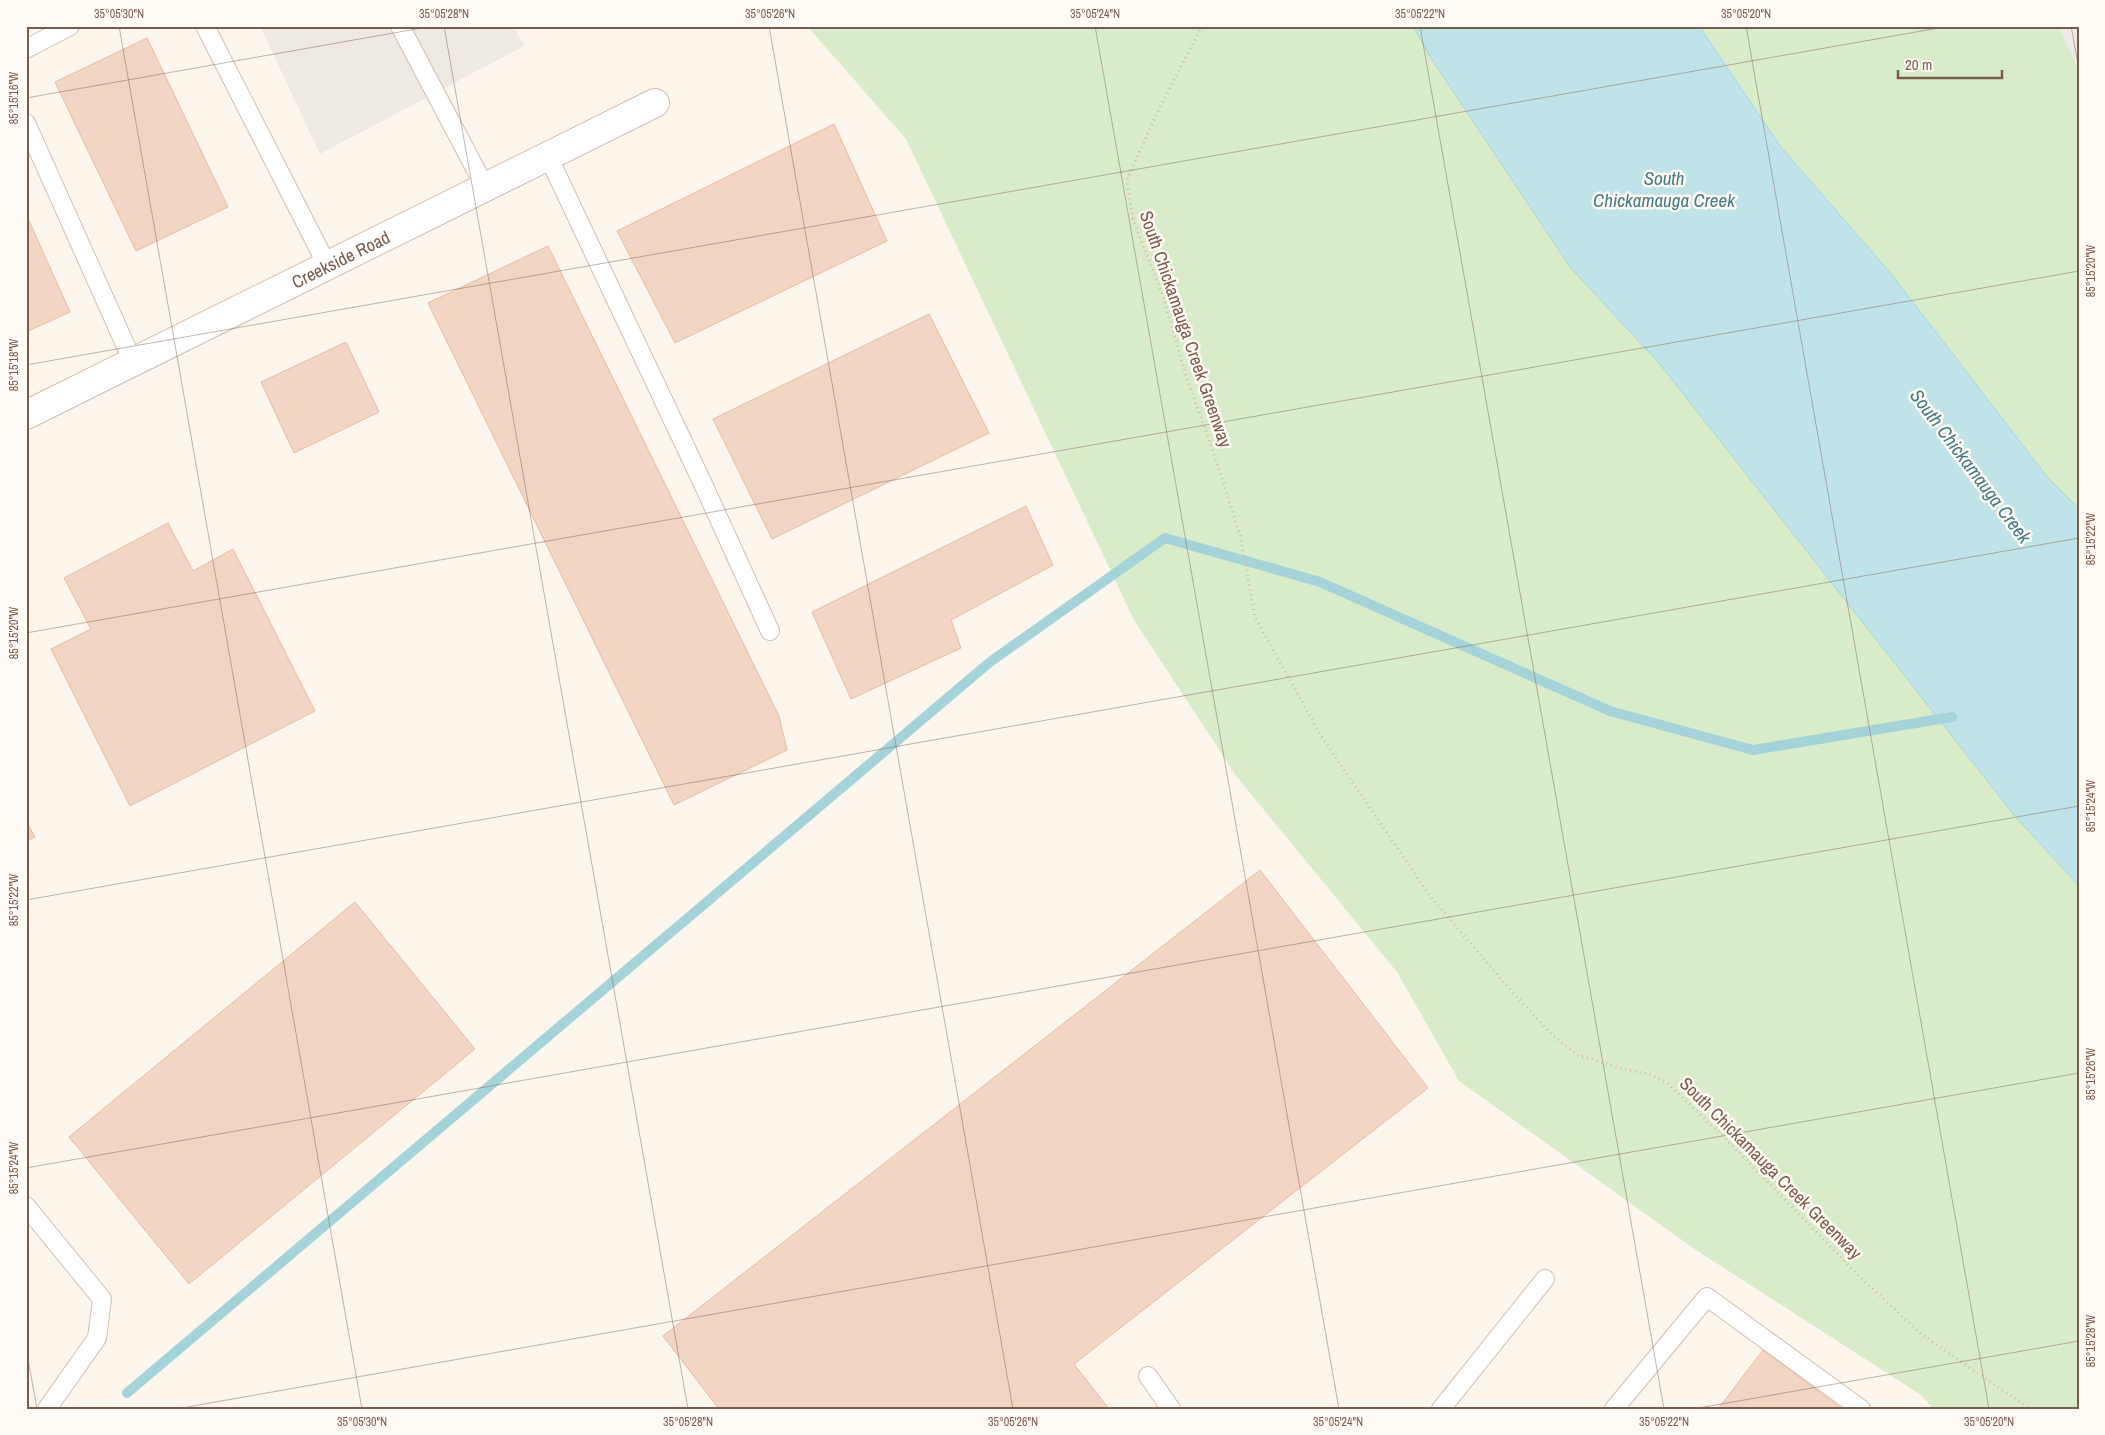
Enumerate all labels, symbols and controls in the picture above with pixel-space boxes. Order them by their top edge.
text: 35°05'30"N [94,6,144,22]
text: 35°05'28"N [419,6,469,22]
text: 35°05'26"N [745,6,795,22]
text: 35°05'24"N [1070,6,1120,22]
text: 35°05'22"N [1395,6,1445,22]
text: 35°05'20"N [1721,6,1771,22]
scale bar [1898,48,2001,80]
text: 20 m [1905,54,1932,75]
text: 85°15'16"W [6,71,22,124]
water label: South Chickamauga Creek [1593,165,1736,213]
street label: South Chickamauga Creek Greenway [1134,207,1238,451]
street label: Creekside Road [287,224,394,294]
text: 85°15'20"W [2083,244,2099,297]
text: 85°15'18"W [6,338,22,391]
water label: South Chickamauga Creek [1904,383,2038,549]
text: 85°15'22"W [2083,512,2099,565]
text: 85°15'20"W [6,606,22,659]
text: 85°15'24"W [2083,779,2099,832]
text: 85°15'22"W [6,873,22,926]
text: 85°15'26"W [2083,1047,2099,1100]
street label: South Chickamauga Creek Greenway [1674,1071,1868,1265]
text: 85°15'24"W [6,1141,22,1194]
text: 85°15'28"W [2083,1314,2099,1367]
text: 35°05'30"N [337,1414,387,1430]
text: 35°05'28"N [663,1414,713,1430]
text: 35°05'26"N [988,1414,1038,1430]
text: 35°05'24"N [1313,1414,1363,1430]
text: 35°05'22"N [1639,1414,1689,1430]
text: 35°05'20"N [1964,1414,2014,1430]

